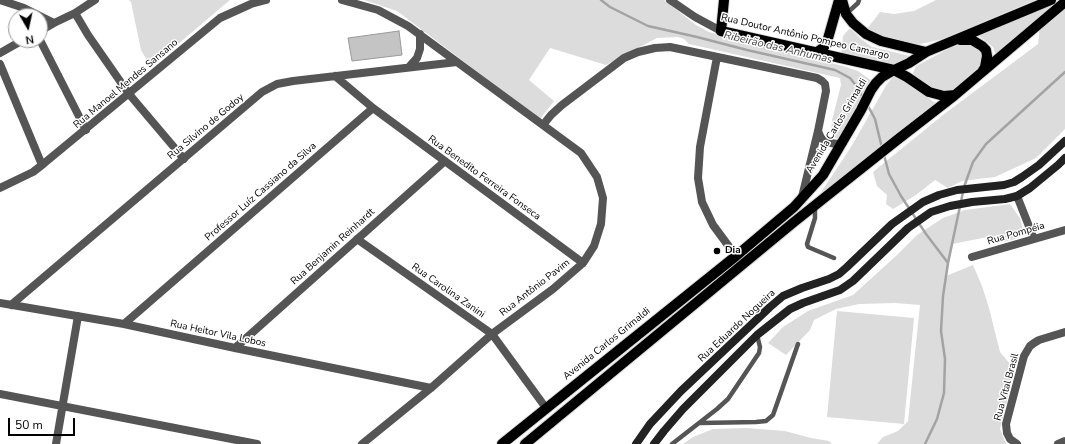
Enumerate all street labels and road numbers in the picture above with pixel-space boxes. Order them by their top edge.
street label: Rua Doutor Antônio Pompeo Camargo [720,12,890,62]
street label: Rua Manoel Mendes Sansano [71,37,181,131]
street label: Avenida Carlos Grimaldi [804,76,870,176]
street label: Rua Silvino de Godoy [165,92,247,162]
street label: Rua Benedito Ferreira Fonseca [425,133,543,223]
street label: Professor Luíz Cassiano da Silva [203,140,319,244]
street label: Rua Benjamin Reinhardt [289,206,377,288]
street label: Rua Pompéia [986,220,1046,248]
street label: Rua Antônio Pavim [498,257,572,319]
street label: Rua Carolina Zanini [409,261,487,321]
street label: Rua Eduardo Nogueira [696,287,778,365]
street label: Avenida Carlos Grimaldi [561,305,653,383]
street label: Rua Heitor Vila Lobos [169,318,267,350]
street label: Rua Vital Brasil [992,352,1022,422]

